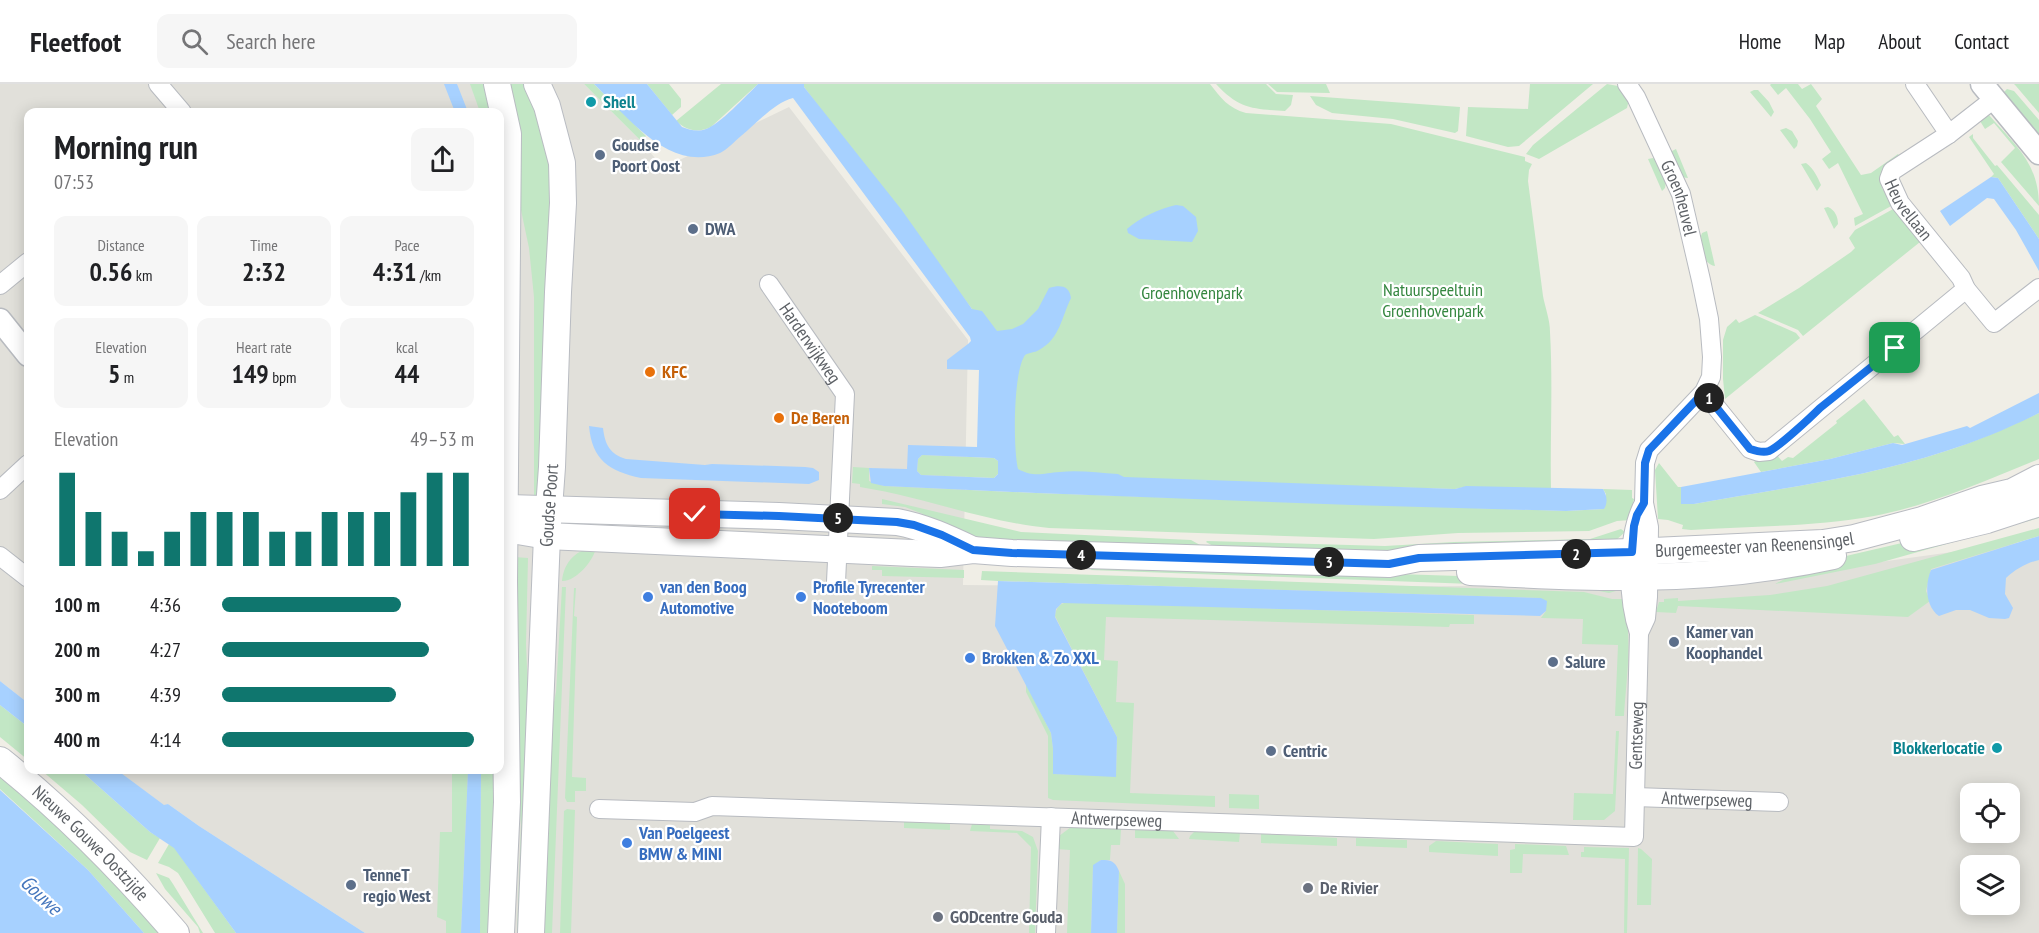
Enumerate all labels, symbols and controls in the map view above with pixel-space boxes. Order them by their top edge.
search box [157,14,577,68]
text: Fleetfoot [30,23,121,60]
icon: search [178,25,211,58]
text: Search here [226,27,316,55]
text: Home [1739,28,1781,55]
text: Map [1814,28,1845,55]
text: About [1878,28,1921,55]
text: Contact [1954,28,2009,55]
place label: Shell [603,90,636,113]
marker: Shell [584,95,598,109]
text: Morning run [54,125,198,168]
button: share [411,128,474,191]
place label: Goudse Poort Oost [612,133,681,177]
marker: Goudse Poort Oost [593,148,607,162]
street label: Groenheuvel [1656,156,1703,239]
text: 07:53 [54,169,94,195]
street label: Heuvellaan [1880,175,1938,245]
place label: DWA [705,217,736,240]
marker: DWA [686,222,700,236]
text: Distance [97,235,145,255]
text: Time [250,235,278,255]
text: Pace [394,235,420,255]
text: 0.56 [90,255,132,288]
text: 2:32 [242,255,286,288]
text: 4:31 [373,255,417,288]
text: km [132,265,152,285]
text: /km [417,265,441,285]
park label: Natuurspeeltuin Groenhovenpark [1382,278,1484,322]
park label: Groenhovenpark [1141,281,1243,304]
street label: Harderwijkweg [774,298,846,388]
pin [1869,322,1920,373]
icon: arrive [1878,331,1911,364]
text: Elevation [95,337,147,357]
text: Heart rate [236,337,292,357]
text: kcal [396,337,418,357]
text: 5 [108,357,120,390]
text: 149 [231,357,269,390]
text: 44 [395,357,419,390]
place label: KFC [662,360,687,383]
marker: KFC [643,365,657,379]
text: m [120,367,134,387]
text: bpm [269,367,297,387]
pin: 1 [1694,383,1724,413]
text: 1 [1705,388,1713,408]
place label: De Beren [791,406,850,429]
marker: De Beren [772,411,786,425]
text: Elevation [54,426,118,452]
text: 49–53 m [410,426,474,452]
street label: Goudse Poort [535,463,563,547]
pin [669,488,720,539]
icon: check [678,497,711,530]
pin: 5 [823,503,853,533]
text: 5 [834,508,842,528]
street label: Burgemeester van Reenensingel [1655,526,1856,562]
pin: 2 [1561,539,1591,569]
pin: 4 [1066,540,1096,570]
text: 2 [1572,544,1580,564]
text: 4 [1077,545,1085,565]
pin: 3 [1314,547,1344,577]
text: 3 [1325,552,1333,572]
place label: van den Boog Automotive [659,575,747,619]
place label: Profile Tyrecenter Nooteboom [813,575,926,619]
marker: van den Boog Automotive [641,590,655,604]
marker: Profile Tyrecenter Nooteboom [794,590,808,604]
text: 100 m [54,592,100,618]
text: 4:36 [150,592,181,618]
place label: Kamer van Koophandel [1686,620,1763,664]
marker: Kamer van Koophandel [1667,635,1681,649]
text: 200 m [54,637,100,663]
text: 4:27 [150,637,181,663]
place label: Brokken & Zo XXL [982,646,1099,669]
place label: Salure [1565,650,1606,673]
marker: Brokken & Zo XXL [963,651,977,665]
marker: Salure [1546,655,1560,669]
text: 300 m [54,682,100,708]
text: 4:39 [150,682,181,708]
street label: Gentseweg [1624,701,1648,770]
text: 400 m [54,727,100,753]
text: 4:14 [150,727,181,753]
place label: Blokkerlocatie [1893,736,1985,759]
place label: Centric [1283,739,1328,762]
marker: Blokkerlocatie [1990,741,2004,755]
marker: Centric [1264,744,1278,758]
street label: Nieuwe Gouwe Oostzijde [29,782,153,906]
map controls [1960,783,2020,915]
button: locate [1960,783,2020,843]
street label: Antwerpseweg [1661,786,1753,812]
street label: Antwerpseweg [1071,806,1163,832]
place label: Van Poelgeest BMW & MINI [638,821,730,865]
marker: Van Poelgeest BMW & MINI [620,836,634,850]
button: layers [1960,855,2020,915]
place label: TenneT regio West [363,863,431,907]
water label: Gouwe [16,870,66,920]
place label: De Rivier [1320,876,1379,899]
marker: TenneT regio West [344,878,358,892]
marker: De Rivier [1301,881,1315,895]
place label: GODcentre Gouda [950,905,1063,928]
marker: GODcentre Gouda [931,910,945,924]

